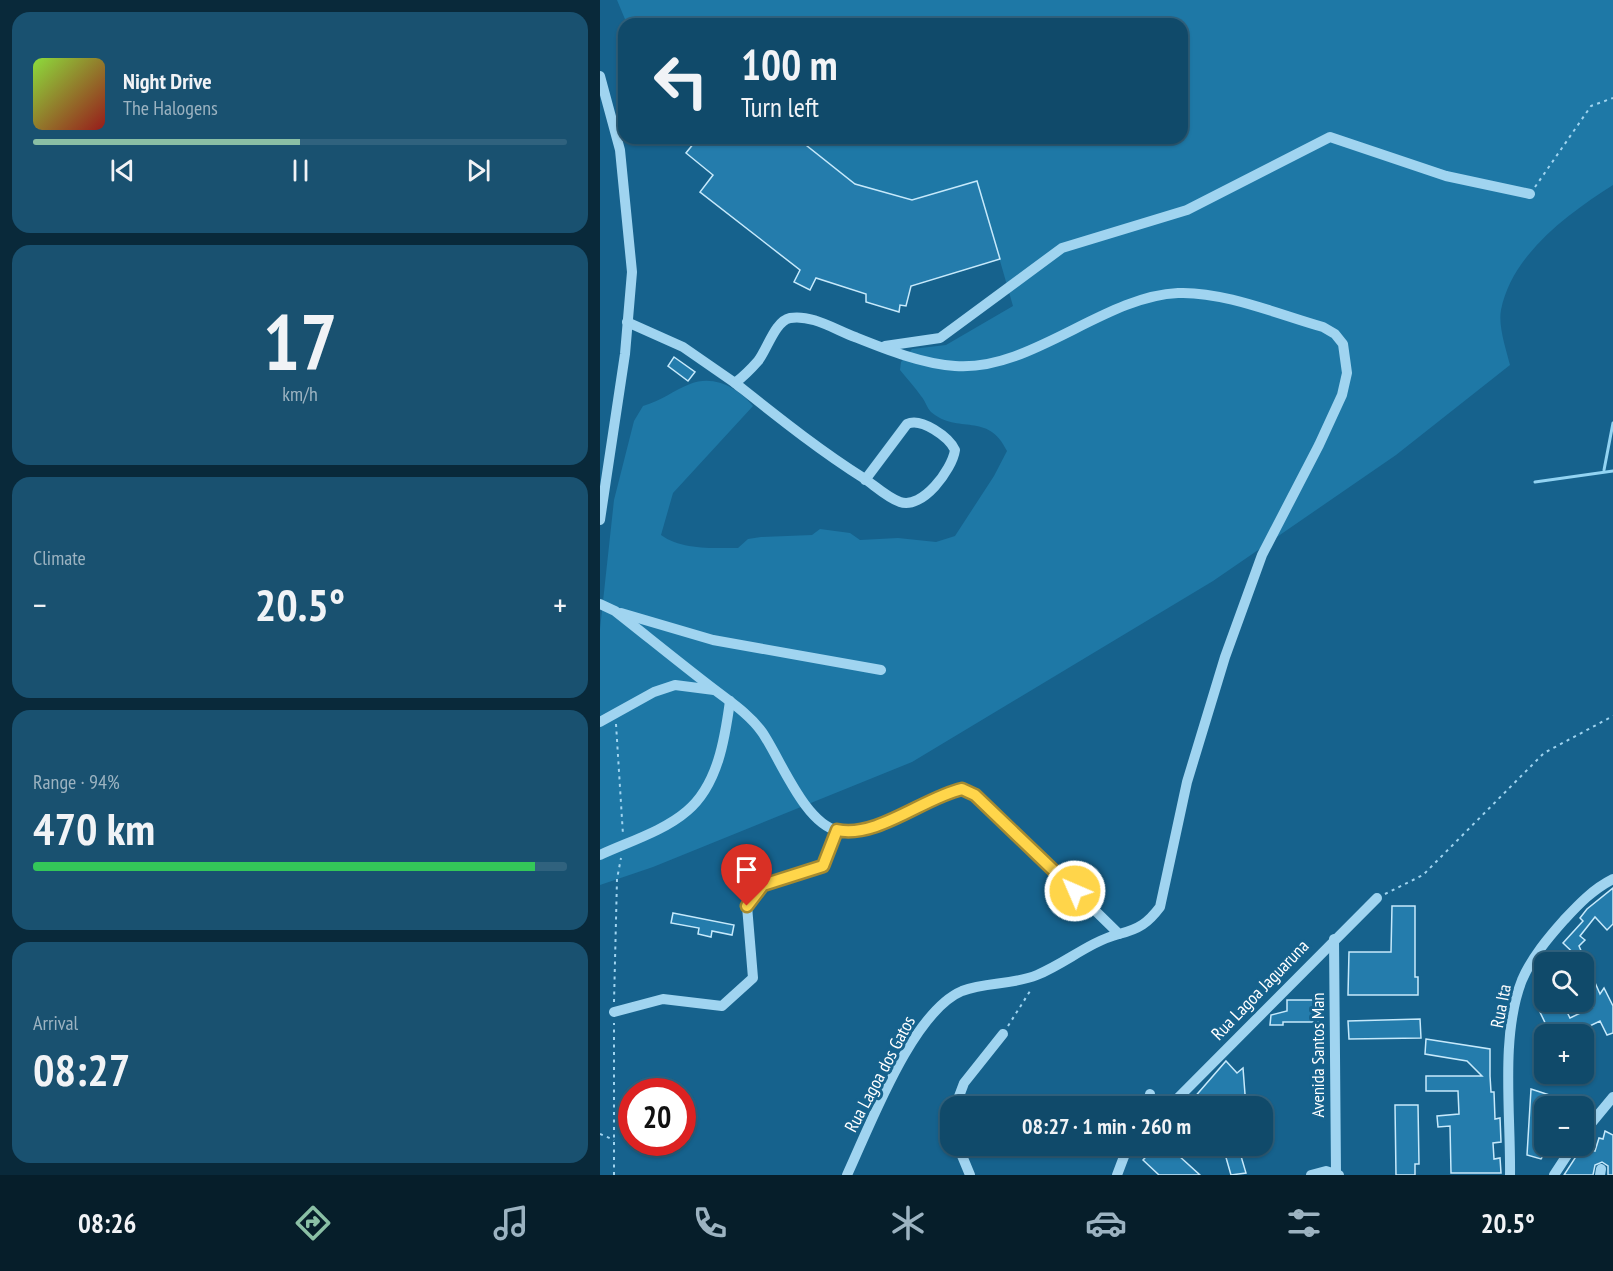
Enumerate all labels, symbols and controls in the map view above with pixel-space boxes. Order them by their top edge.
text: 100 m [741,37,838,92]
icon: left [642,42,720,120]
text: Night Drive [123,67,212,95]
text: Turn left [741,90,819,124]
text: The Halogens [123,95,218,121]
icon: previous [106,154,139,187]
icon: pause [284,154,317,187]
icon: next [462,154,495,187]
text: 17 [263,291,337,392]
text: km/h [282,381,318,407]
text: Climate [33,545,86,571]
text: 20.5° [255,575,345,633]
text: − [33,583,47,626]
text: + [553,583,567,626]
text: Range · 94% [33,769,120,795]
text: 470 km [33,799,155,857]
pin [721,844,772,906]
icon: arrive [730,853,763,886]
position arrow [1043,859,1107,923]
street label: Rua Lagoa Jaguaruna [1206,935,1313,1045]
map controls [1534,952,1594,1156]
button: search [1534,952,1594,1012]
street label: Rua Ita [1485,982,1516,1030]
street label: Avenida Santos Man [1306,993,1329,1117]
text: Arrival [33,1010,78,1036]
street label: Rua Lagoa dos Gatos [839,1012,920,1136]
button: + [1534,1024,1594,1084]
text: 08:27 [33,1040,130,1098]
speed limit sign: 20 [618,1078,696,1156]
button: − [1534,1096,1594,1156]
text: 08:27 · 1 min · 260 m [1022,1112,1191,1140]
icon: directions [292,1202,334,1244]
icon: music [490,1202,532,1244]
icon: phone [689,1202,731,1244]
icon: climate [887,1202,929,1244]
icon: car [1085,1202,1127,1244]
icon: filters [1283,1202,1325,1244]
text: 08:26 [78,1206,136,1240]
text: 20.5° [1481,1206,1535,1240]

